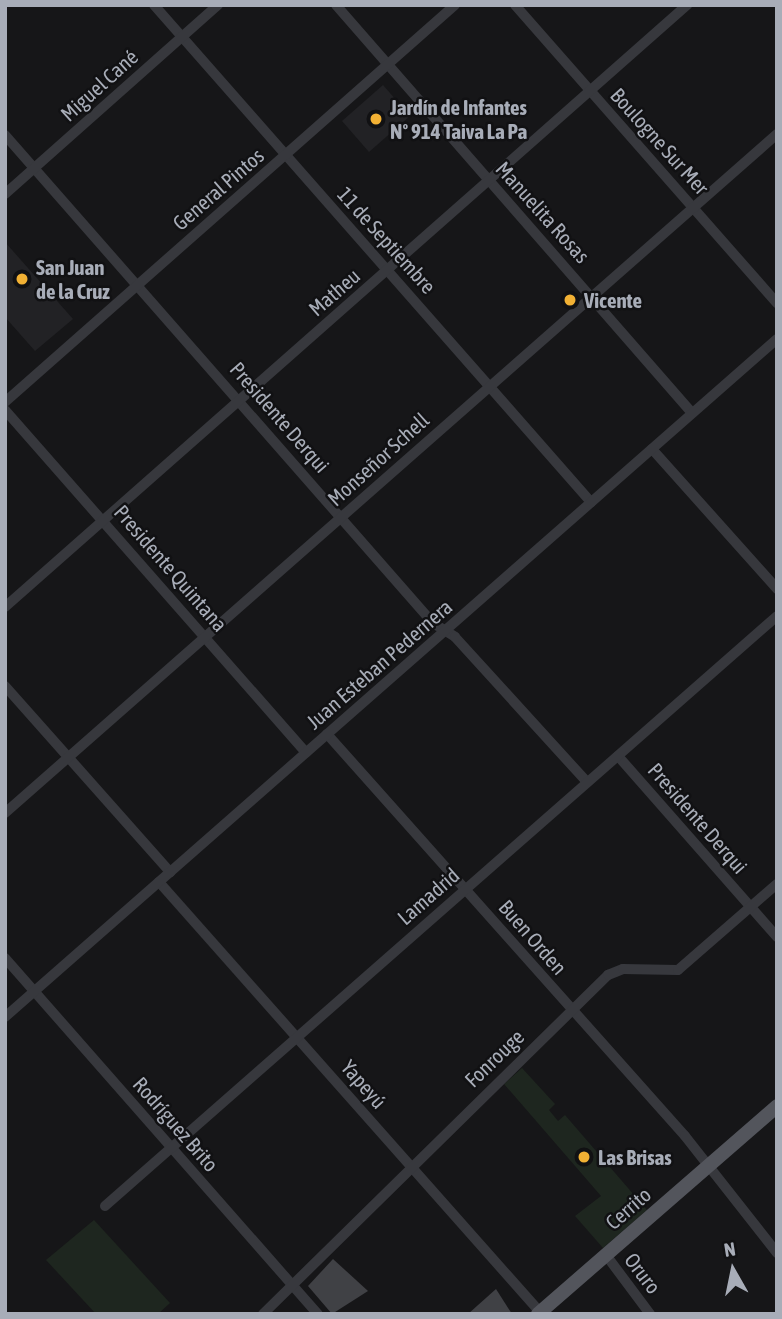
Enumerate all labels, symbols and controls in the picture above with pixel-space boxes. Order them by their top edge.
street label: Miguel Cané [55,44,143,126]
street label: Boulogne Sur Mer [606,83,714,199]
place label: Jardín de Infantes Nº 914 Taiva La Pa [390,94,527,144]
marker: Jardín de Infantes Nº 914 Taiva La Pa [368,111,384,127]
street label: General Pintos [167,143,269,235]
street label: Manuelita Rosas [491,156,595,268]
street label: 11 de Septiembre [333,182,441,298]
place label: San Juan de la Cruz [36,254,110,304]
street label: Matheu [303,263,365,321]
marker: San Juan de la Cruz [14,271,30,287]
place label: Vicente [584,287,642,313]
marker: Vicente [562,292,578,308]
street label: Presidente Derqui [225,356,335,478]
street label: Monseñor Schell [322,407,434,511]
street label: Presidente Quintana [109,500,233,636]
street label: Juan Esteban Pedernera [301,594,457,734]
street label: Presidente Derqui [643,757,753,879]
street label: Lamadrid [392,862,464,930]
street label: Buen Orden [494,894,572,980]
street label: Fonrouge [459,1024,529,1092]
street label: Yapeyú [336,1055,392,1113]
street label: Rodríguez Brito [128,1072,224,1176]
place label: Las Brisas [598,1144,672,1170]
marker: Las Brisas [576,1149,592,1165]
street label: Cerrito [600,1181,656,1235]
north arrow [698,1235,768,1305]
text: N [722,1238,737,1261]
street label: Oruro [619,1248,667,1298]

